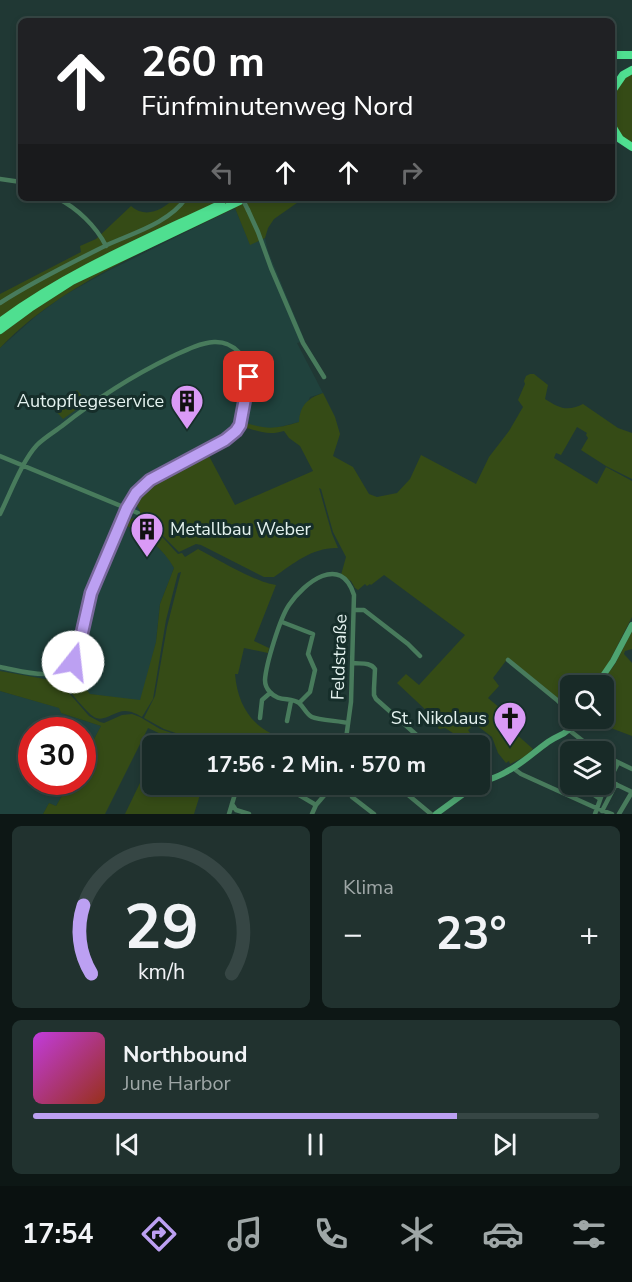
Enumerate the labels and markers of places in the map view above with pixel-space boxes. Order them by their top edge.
pin [223,351,274,402]
building icon: Autopflegeservice [169,383,205,430]
place label: Autopflegeservice [17,389,164,413]
building icon: Metallbau Weber [129,511,165,558]
place label: Metallbau Weber [170,517,312,541]
church icon: St. Nikolaus [492,700,528,747]
place label: St. Nikolaus [391,706,487,730]

